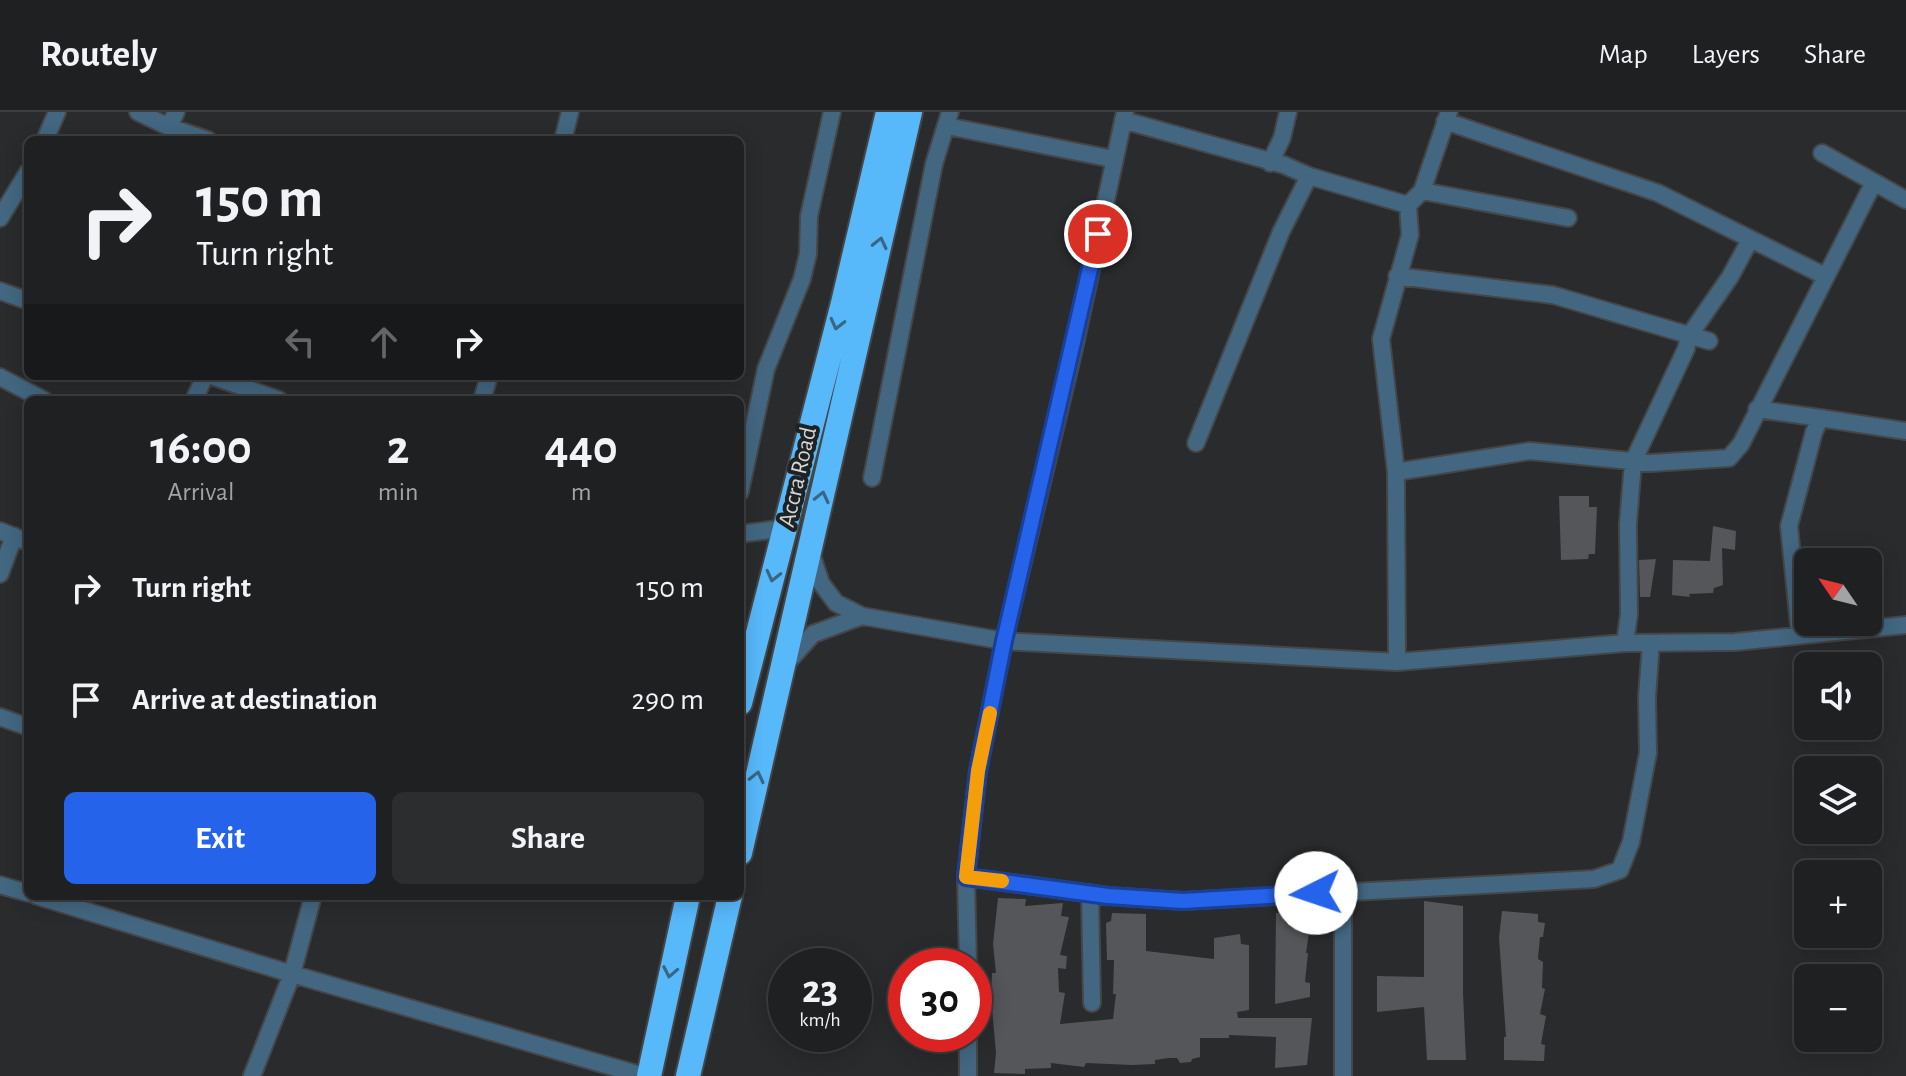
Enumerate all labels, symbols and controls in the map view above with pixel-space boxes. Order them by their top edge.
text: Routely [40,36,157,74]
text: Map [1599,41,1648,69]
text: Layers [1692,41,1760,69]
text: Share [1804,41,1866,69]
icon: right [64,168,168,272]
text: 150 m [196,171,323,227]
pin [1064,200,1132,268]
icon: arrive [1076,212,1120,256]
text: Turn right [196,236,333,272]
one-way arrow [871,237,888,251]
one-way arrow [830,317,847,331]
icon: left [278,320,322,364]
icon: ahead [362,320,406,364]
icon: right [446,320,490,364]
text: 16:00 [150,425,252,473]
text: 2 [387,425,409,473]
text: 440 [545,425,618,473]
street label: Accra Road [775,425,821,529]
text: Arrival [167,479,234,505]
text: min [378,479,418,505]
text: m [571,479,592,505]
one-way arrow [813,490,830,504]
north arrow [1794,548,1882,636]
map controls [1794,548,1882,1052]
icon: right [64,566,108,610]
one-way arrow [766,569,783,583]
text: Turn right [132,573,251,603]
text: 150 m [636,573,704,603]
button: sound [1794,652,1882,740]
icon: arrive [64,678,108,722]
text: Arrive at destination [132,685,378,715]
text: 290 m [631,685,704,715]
button: layers [1794,756,1882,844]
one-way arrow [748,771,765,785]
button: Exit [64,792,376,884]
button: Share [392,792,704,884]
position arrow [1274,851,1358,935]
button: + [1794,860,1882,948]
speed limit sign: 30 [888,948,992,1052]
button: − [1794,964,1882,1052]
one-way arrow [662,965,679,979]
text: 23 [802,970,838,1010]
text: km/h [799,1010,841,1030]

